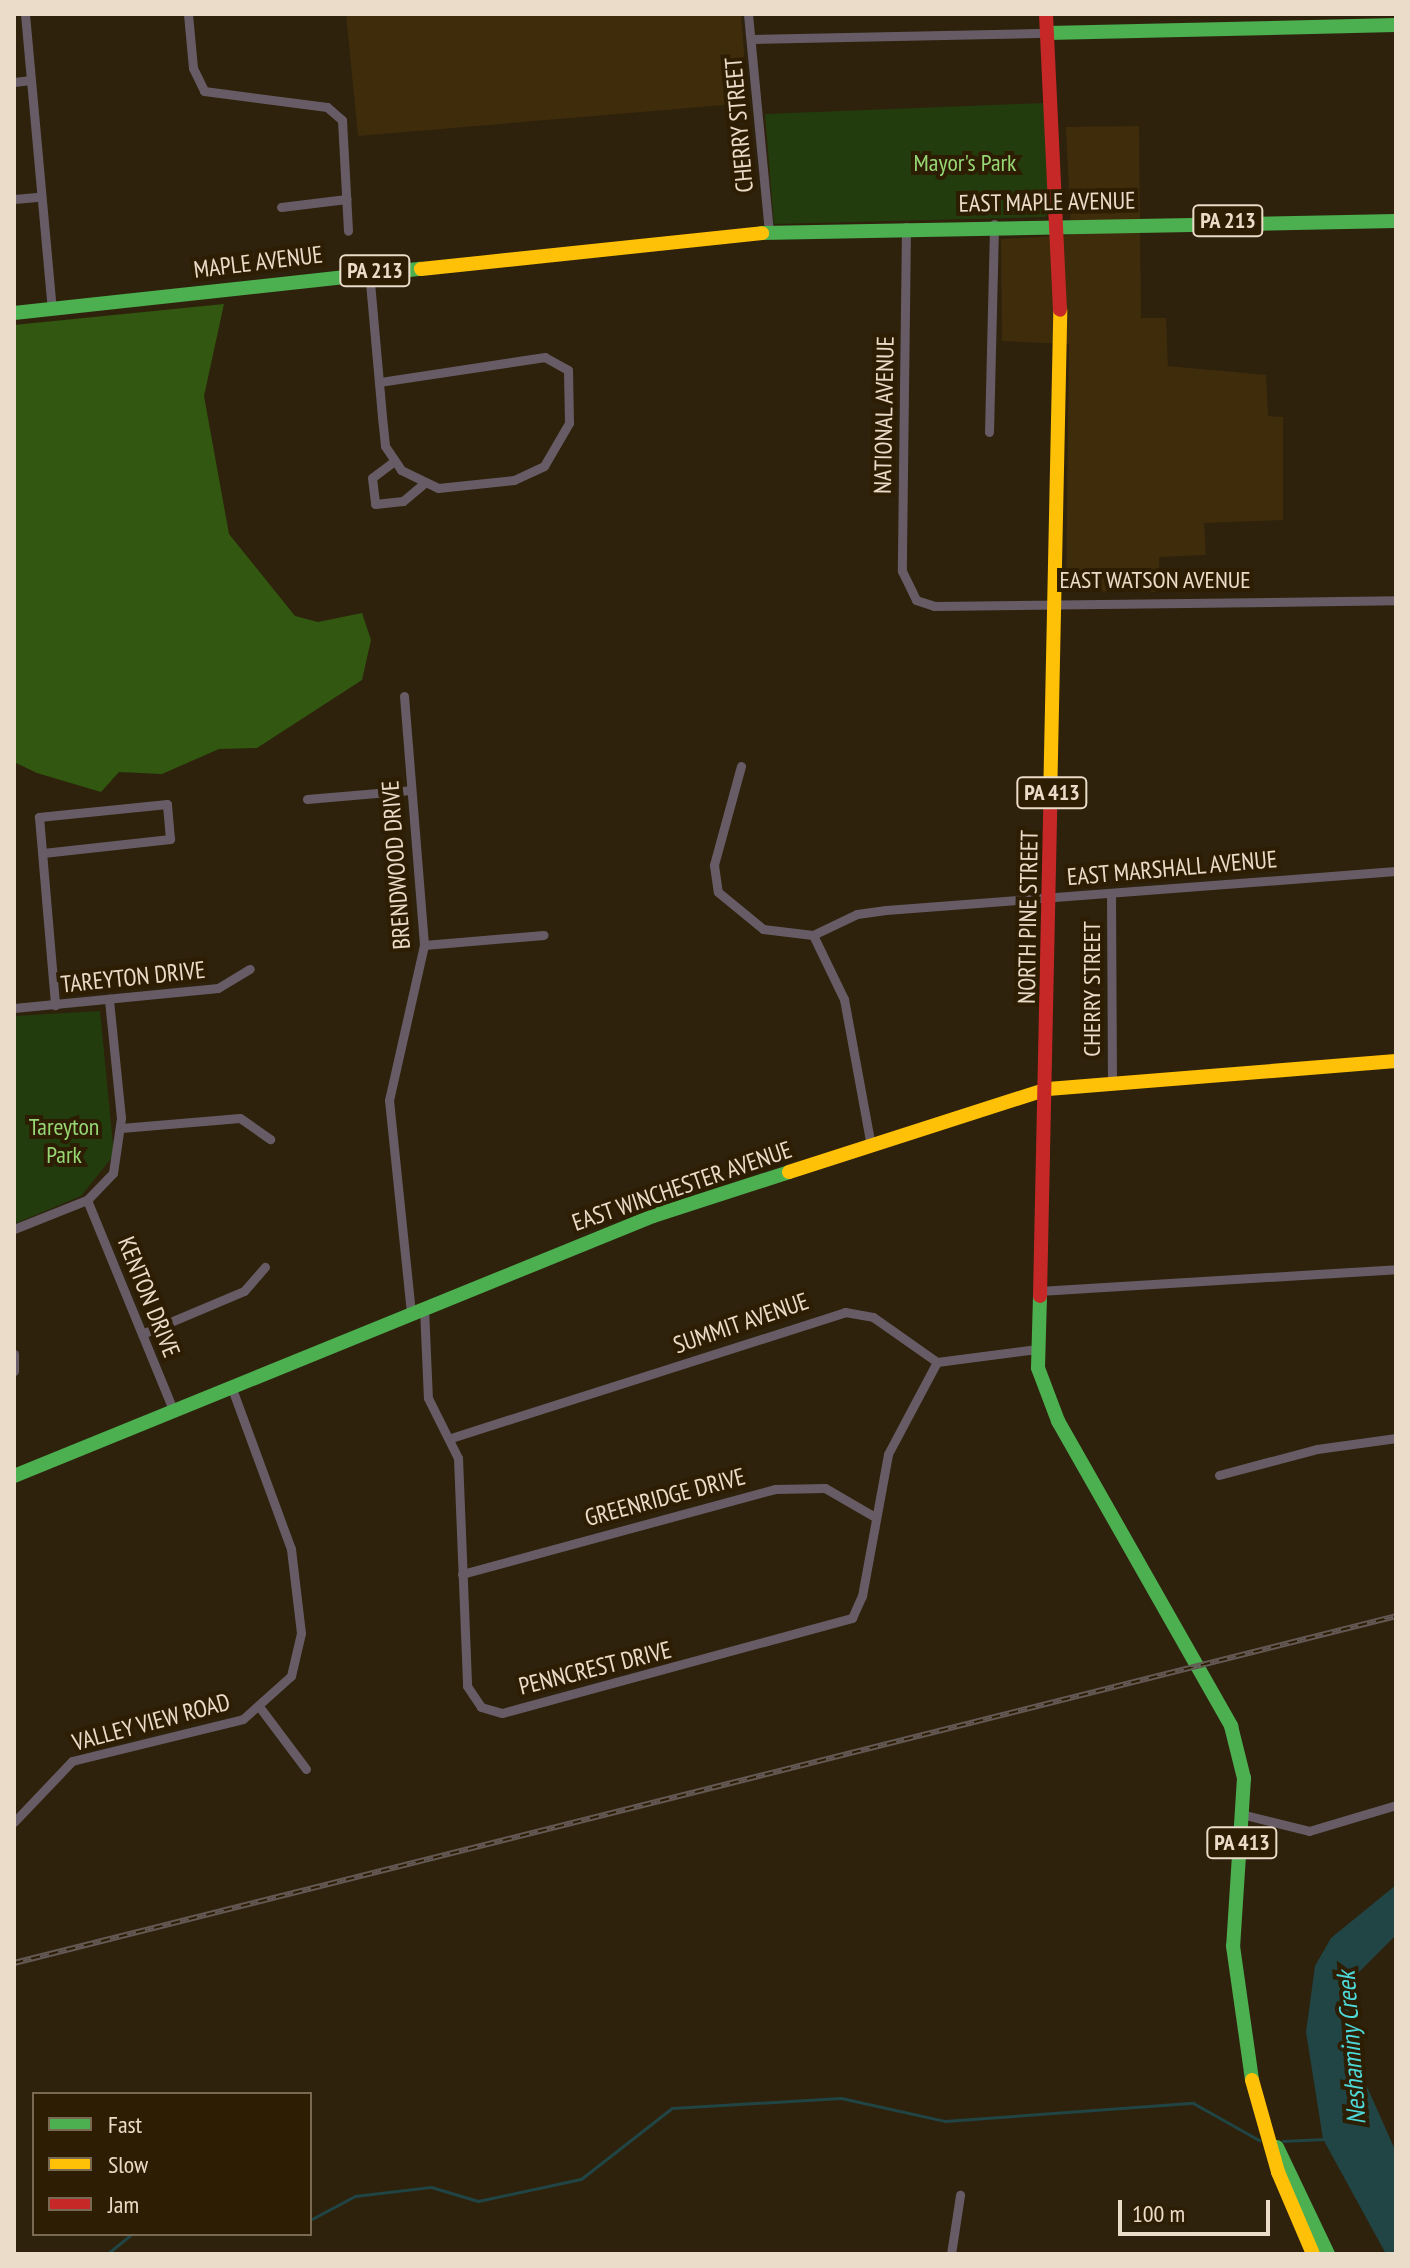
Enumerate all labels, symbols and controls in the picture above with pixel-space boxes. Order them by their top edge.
street label: CHERRY STREET [719,56,759,194]
park label: Mayor's Park [914,149,1016,177]
street label: EAST MAPLE AVENUE [958,186,1136,218]
road number: PA 213 [1190,203,1266,239]
street label: MAPLE AVENUE [192,240,324,284]
road number: PA 213 [337,253,413,289]
street label: NATIONAL AVENUE [868,335,900,495]
street label: EAST WATSON AVENUE [1058,566,1252,594]
road number: PA 413 [1014,775,1090,811]
street label: BRENDWOOD DRIVE [376,780,416,950]
street label: NORTH PINE STREET [1012,830,1044,1004]
street label: EAST MARSHALL AVENUE [1065,844,1279,892]
street label: CHERRY STREET [1078,921,1106,1057]
street label: TAREYTON DRIVE [59,955,207,999]
park label: Tareyton Park [29,1113,99,1169]
street label: EAST WINCHESTER AVENUE [568,1135,796,1237]
street label: KENTON DRIVE [112,1233,186,1361]
street label: SUMMIT AVENUE [669,1286,813,1360]
street label: GREENRIDGE DRIVE [582,1462,748,1532]
street label: PENNCREST DRIVE [515,1635,675,1701]
street label: VALLEY VIEW ROAD [68,1687,234,1757]
road number: PA 413 [1204,1825,1280,1861]
water label: Neshaminy Creek [1330,1970,1372,2126]
legend [32,2092,312,2236]
text: Fast [108,2109,142,2140]
text: Slow [108,2149,148,2180]
scale bar [1122,2184,1274,2234]
text: Jam [108,2189,139,2220]
text: 100 m [1132,2198,1185,2229]

